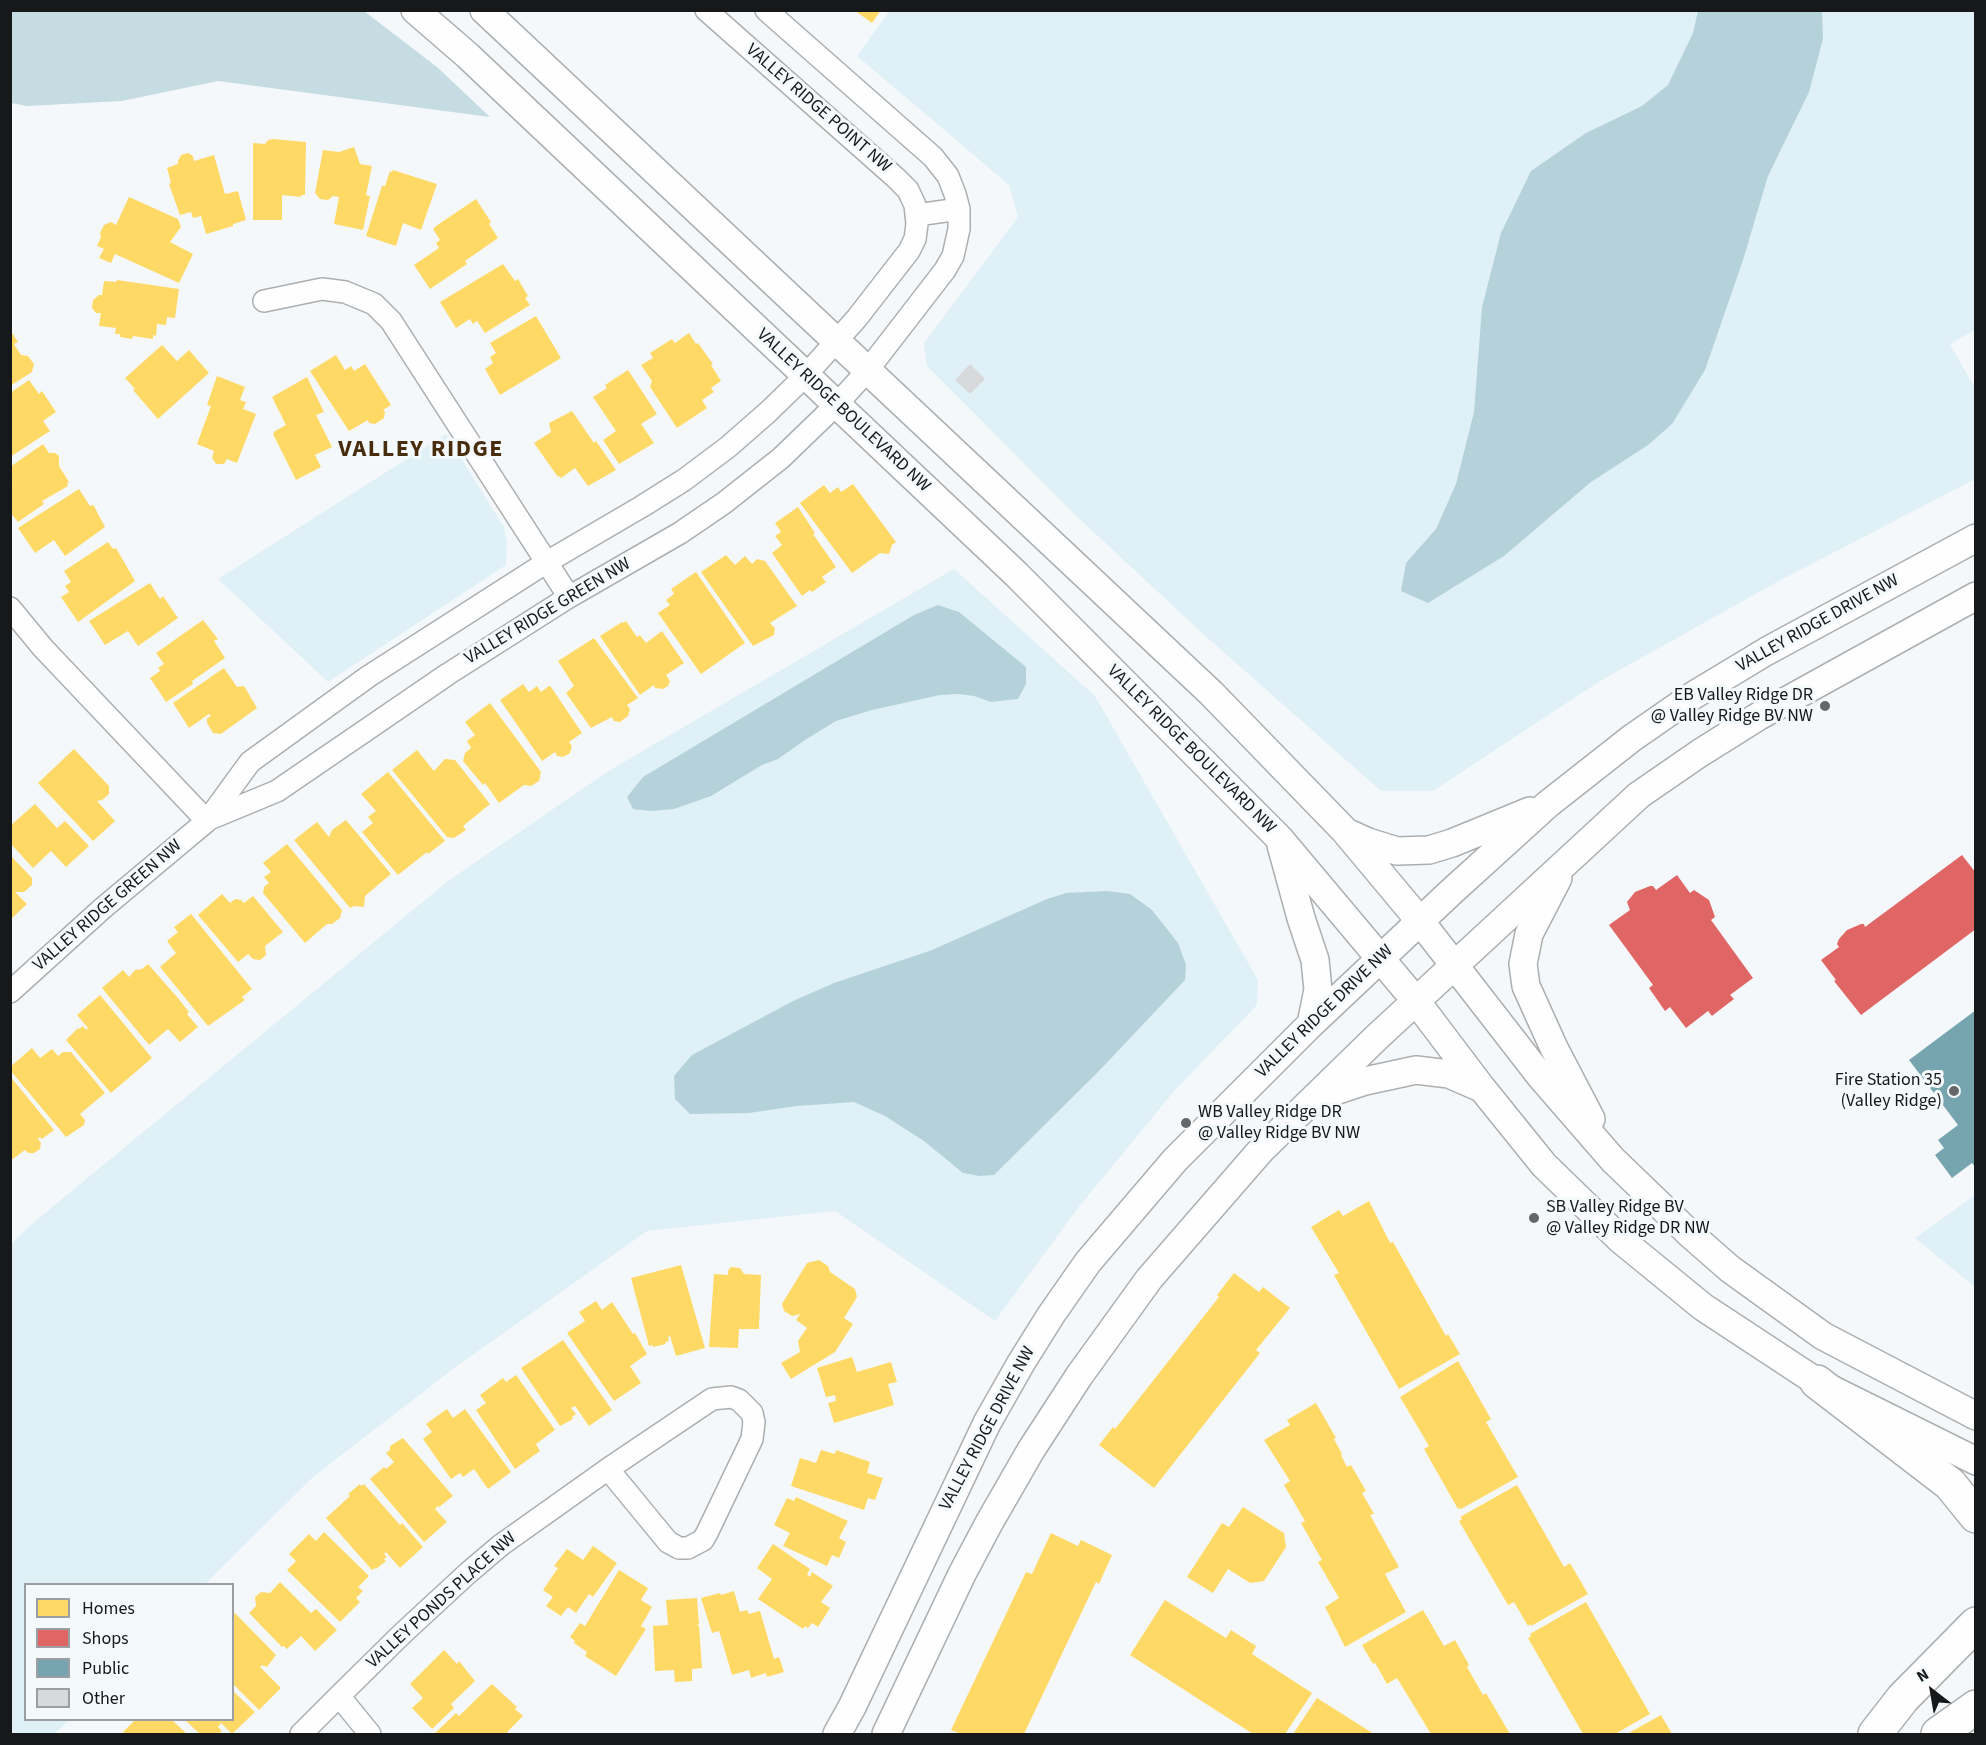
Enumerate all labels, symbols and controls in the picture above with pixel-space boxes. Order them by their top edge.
street label: VALLEY RIDGE POINT NW [741,40,895,178]
street label: VALLEY RIDGE BOULEVARD NW [752,325,934,497]
district label: VALLEY RIDGE [338,437,504,465]
street label: VALLEY RIDGE GREEN NW [461,554,635,670]
street label: VALLEY RIDGE DRIVE NW [1733,570,1903,678]
street label: VALLEY RIDGE BOULEVARD NW [1102,661,1280,839]
place label: EB Valley Ridge DR @ Valley Ridge BV NW [1651,685,1813,728]
marker: EB Valley Ridge DR @ Valley Ridge BV NW [1818,699,1832,713]
street label: VALLEY RIDGE GREEN NW [29,836,187,976]
street label: VALLEY RIDGE DRIVE NW [1252,941,1398,1083]
place label: Fire Station 35 (Valley Ridge) [1835,1070,1942,1112]
marker: Fire Station 35 (Valley Ridge) [1947,1084,1961,1098]
place label: WB Valley Ridge DR @ Valley Ridge BV NW [1198,1102,1360,1144]
marker: WB Valley Ridge DR @ Valley Ridge BV NW [1179,1116,1193,1130]
place label: SB Valley Ridge BV @ Valley Ridge DR NW [1546,1197,1710,1240]
marker: SB Valley Ridge BV @ Valley Ridge DR NW [1527,1211,1541,1225]
street label: VALLEY RIDGE DRIVE NW [936,1343,1040,1515]
street label: VALLEY PONDS PLACE NW [363,1528,521,1674]
legend [24,1583,234,1721]
text: Homes [82,1596,135,1621]
text: Shops [82,1626,129,1651]
text: Public [82,1656,129,1681]
north arrow [1902,1661,1962,1721]
text: N [1912,1663,1933,1688]
text: Other [82,1686,125,1711]

